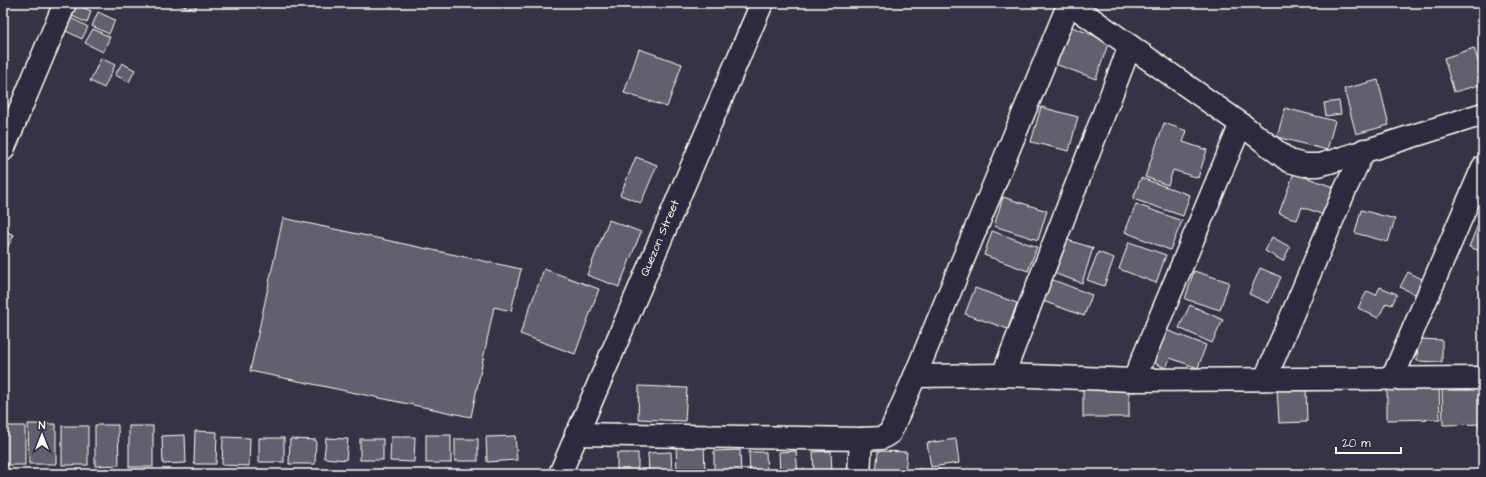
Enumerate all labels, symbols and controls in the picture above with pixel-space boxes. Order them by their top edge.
street label: Quezon Street [636,197,684,279]
north arrow [22,415,62,455]
text: N [39,418,46,433]
scale bar [1336,429,1401,455]
text: 20 m [1342,435,1371,452]

